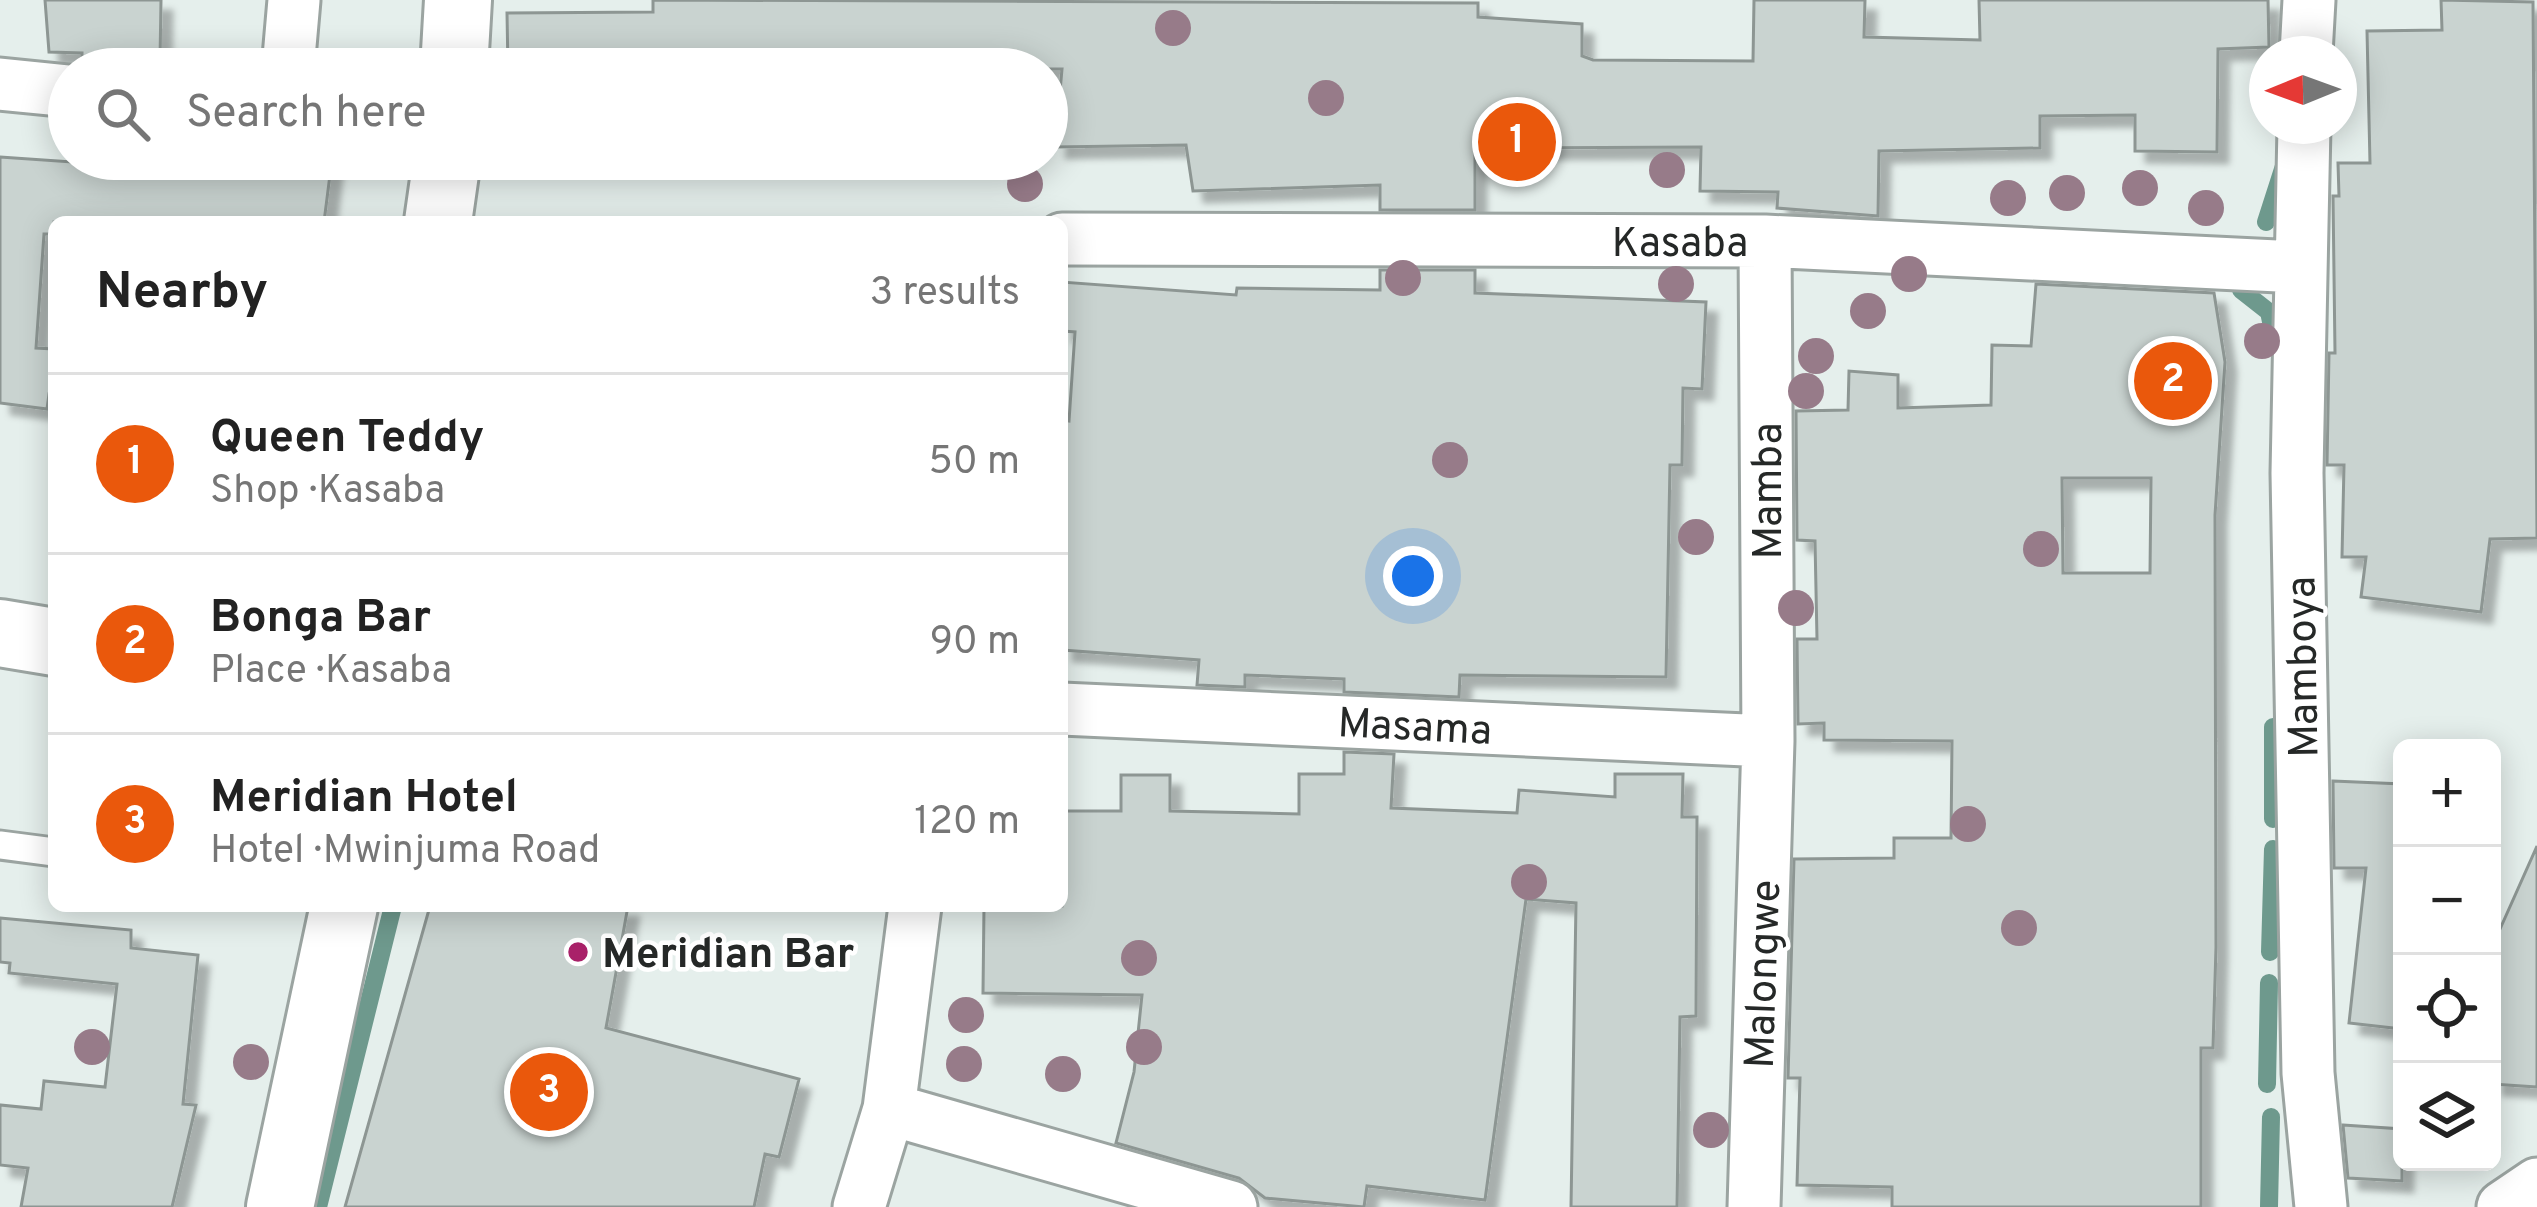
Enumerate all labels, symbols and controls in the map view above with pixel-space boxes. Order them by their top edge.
north arrow [2249,36,2357,144]
search box [48,48,1068,180]
icon: search [90,81,156,147]
text: Search here [186,86,426,143]
pin: 1 [1478,97,1556,187]
street label: Kasaba [1612,219,1748,272]
text: Nearby [96,262,268,327]
text: 3 results [870,270,1020,319]
pin: 2 [2134,336,2212,426]
text: Queen Teddy [210,411,484,468]
street label: Mamba [1744,422,1797,560]
text: 1 [127,439,143,488]
text: 50 m [929,439,1020,488]
text: Shop · Kasaba [210,468,445,517]
your location [1383,546,1443,606]
street label: Mamboya [2277,576,2334,758]
text: Bonga Bar [210,591,431,648]
text: 2 [123,619,147,668]
text: 90 m [930,619,1020,668]
text: Place · Kasaba [210,648,452,697]
street label: Masama [1336,699,1493,760]
map controls [2393,739,2501,1171]
button: + [2393,739,2501,847]
text: Meridian Hotel [210,771,518,828]
text: 3 [123,799,147,848]
text: 120 m [914,799,1020,848]
text: Hotel · Mwinjuma Road [210,828,600,877]
button: − [2393,847,2501,955]
street label: Malongwe [1736,879,1795,1070]
place label: Meridian Bar [602,930,854,983]
marker: Meridian Bar [565,939,591,965]
button: locate [2393,955,2501,1063]
pin: 3 [510,1047,588,1137]
button: layers [2393,1063,2501,1171]

